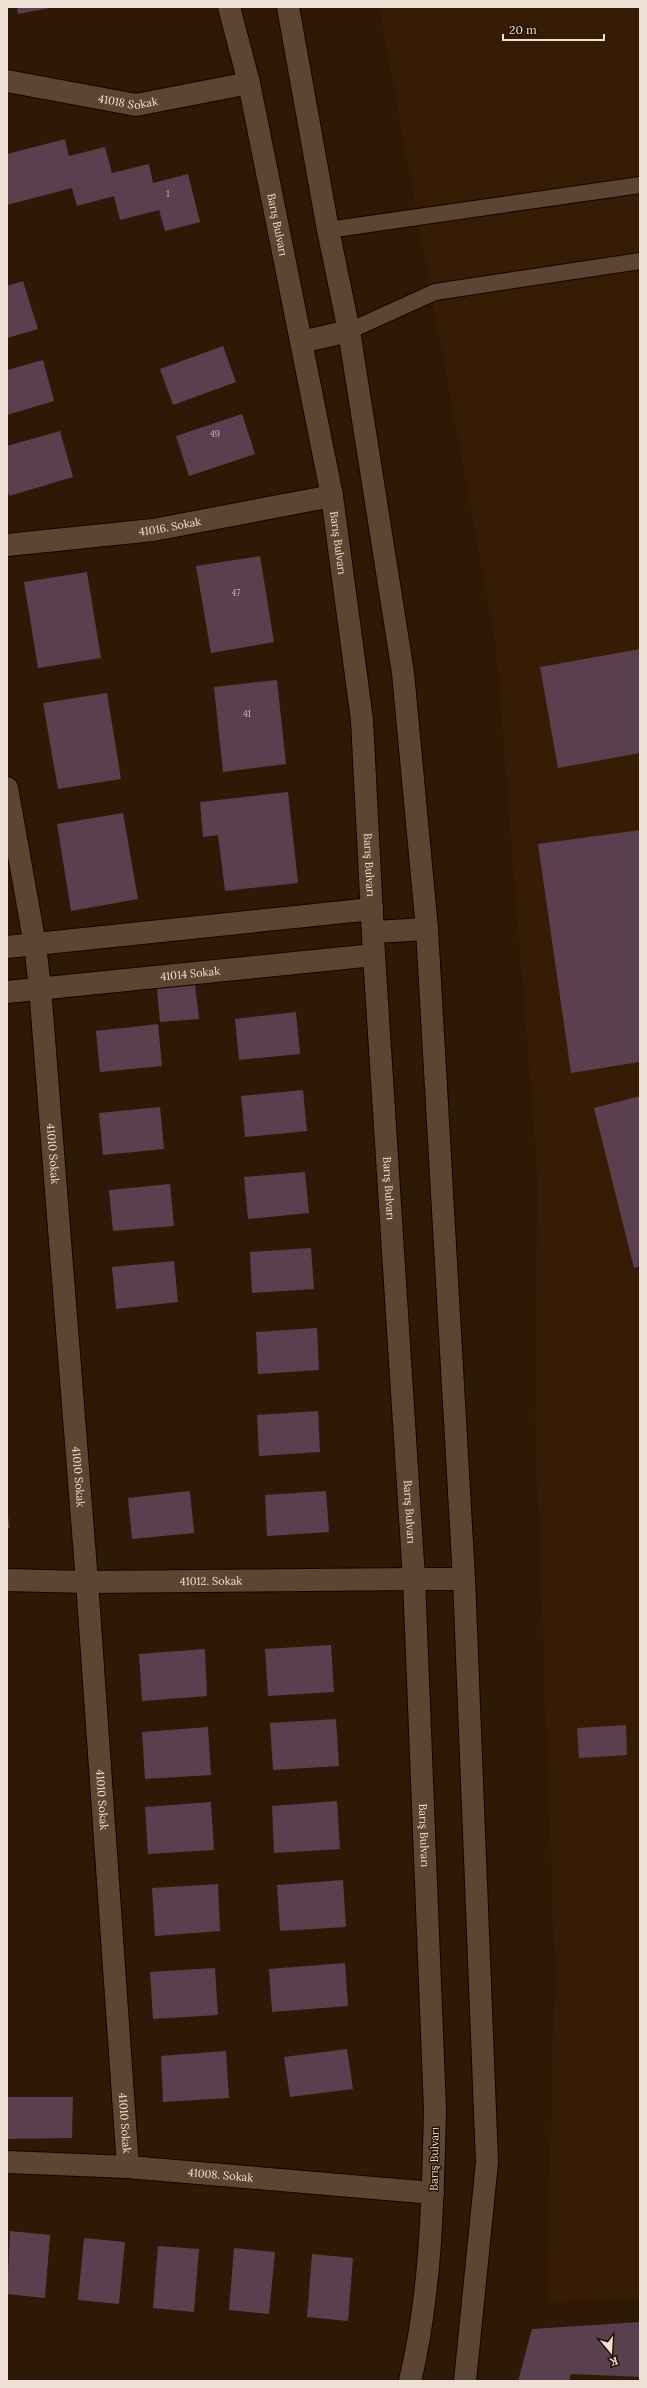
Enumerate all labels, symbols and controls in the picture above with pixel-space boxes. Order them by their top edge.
scale bar [503,16,604,42]
text: 20 m [509,22,537,37]
street label: 41018 Sokak [97,91,159,112]
house number: 1 [166,188,170,199]
street label: Barış Bulvarı [264,192,291,257]
house number: 49 [210,428,220,439]
street label: Barış Bulvarı [327,510,349,575]
street label: 41016. Sokak [138,514,202,538]
house number: 47 [231,587,241,598]
house number: 41 [243,708,251,719]
street label: Barış Bulvarı [361,833,378,897]
street label: 41014 Sokak [160,964,221,984]
street label: 41010 Sokak [44,1123,62,1185]
street label: Barış Bulvarı [380,1156,398,1221]
street label: 41010 Sokak [69,1446,88,1508]
street label: Barış Bulvarı [401,1479,419,1544]
street label: 41012. Sokak [180,1574,242,1588]
street label: 41010 Sokak [93,1769,111,1831]
street label: Barış Bulvarı [416,1803,432,1867]
street label: 41010 Sokak [116,2092,134,2154]
street label: Barış Bulvarı [426,2127,442,2191]
street label: 41008. Sokak [187,2165,254,2185]
north arrow [591,2332,631,2372]
text: K [608,2354,620,2369]

